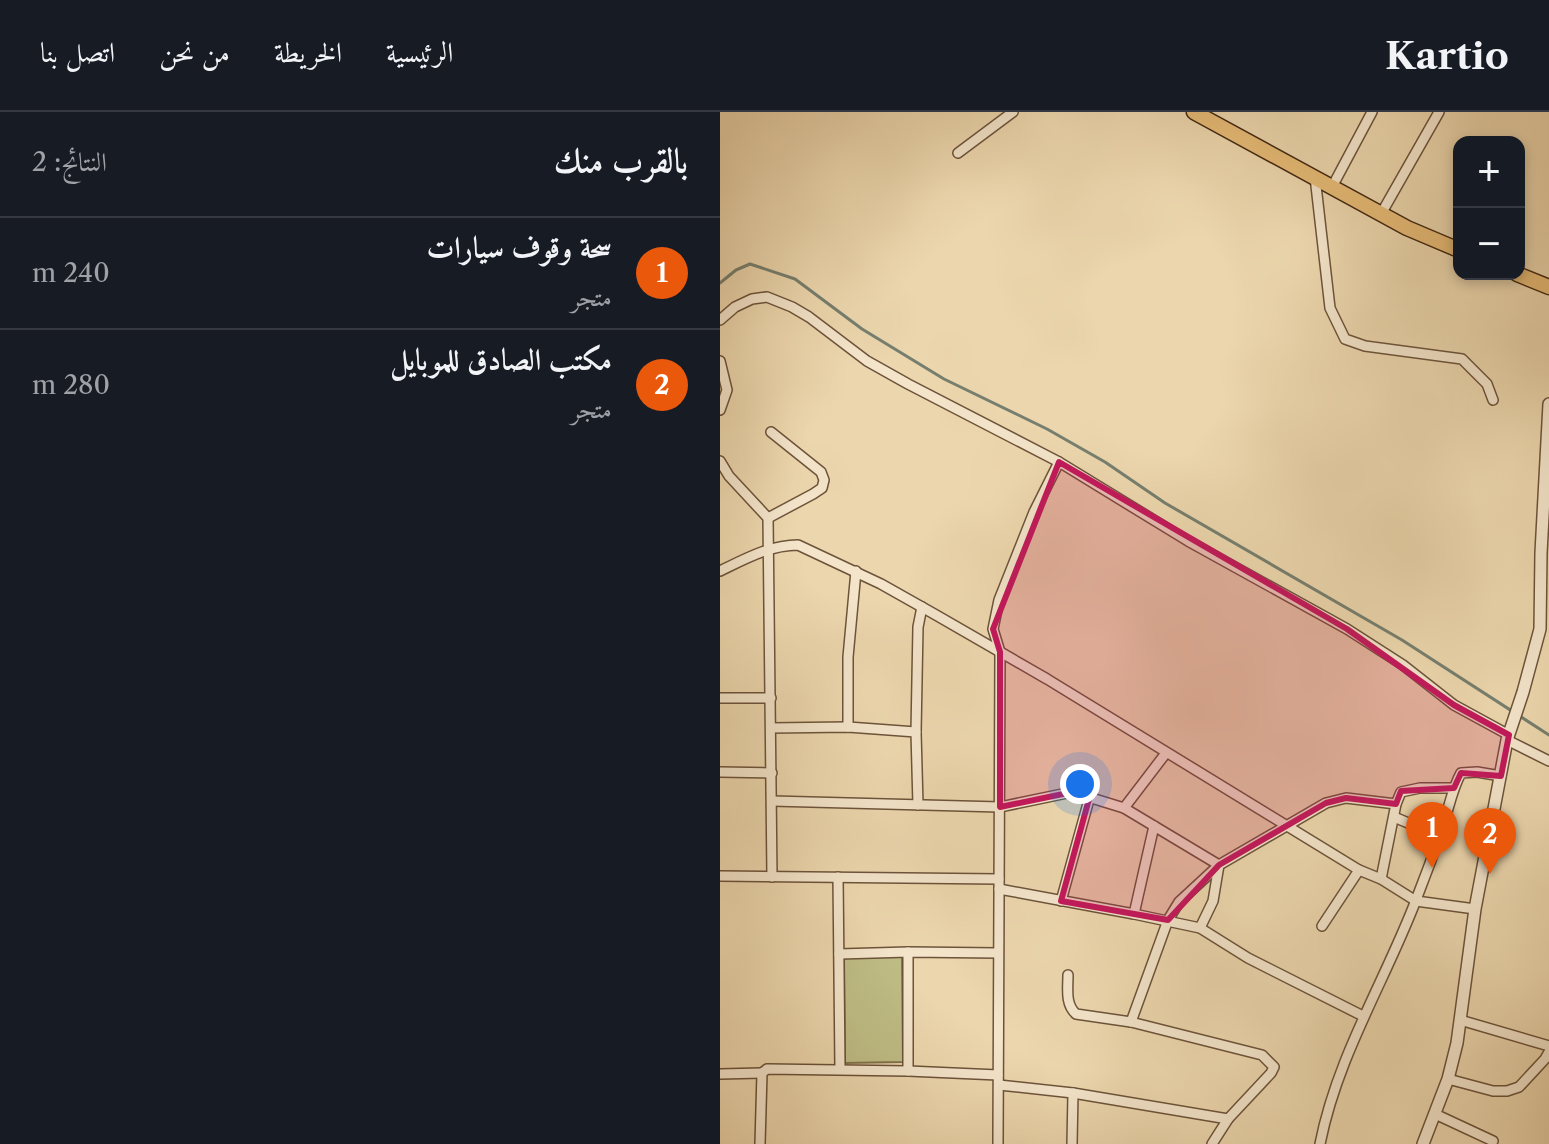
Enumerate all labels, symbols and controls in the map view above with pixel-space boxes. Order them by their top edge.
text: Kartio [1385,32,1509,79]
text: اتصل بنا [40,35,115,69]
text: من نحن [159,35,230,69]
text: الخريطة [274,35,342,69]
text: الرئيسية [386,35,453,69]
map controls [1453,136,1525,280]
button: + [1453,136,1525,208]
text: بالقرب منك [554,139,688,181]
text: النتائج: 2 [32,146,107,178]
button: − [1453,208,1525,280]
text: سحة وقوف سيارات [426,229,612,266]
text: 240 m [32,257,110,289]
text: 1 [656,257,668,289]
text: متجر [571,281,612,313]
text: مكتب الصادق للموبايل [390,341,612,378]
text: 280 m [32,369,110,401]
text: 2 [654,369,670,401]
text: متجر [571,393,612,425]
your location [1060,764,1100,804]
pin: 1 [1406,802,1458,868]
pin: 2 [1464,808,1516,874]

